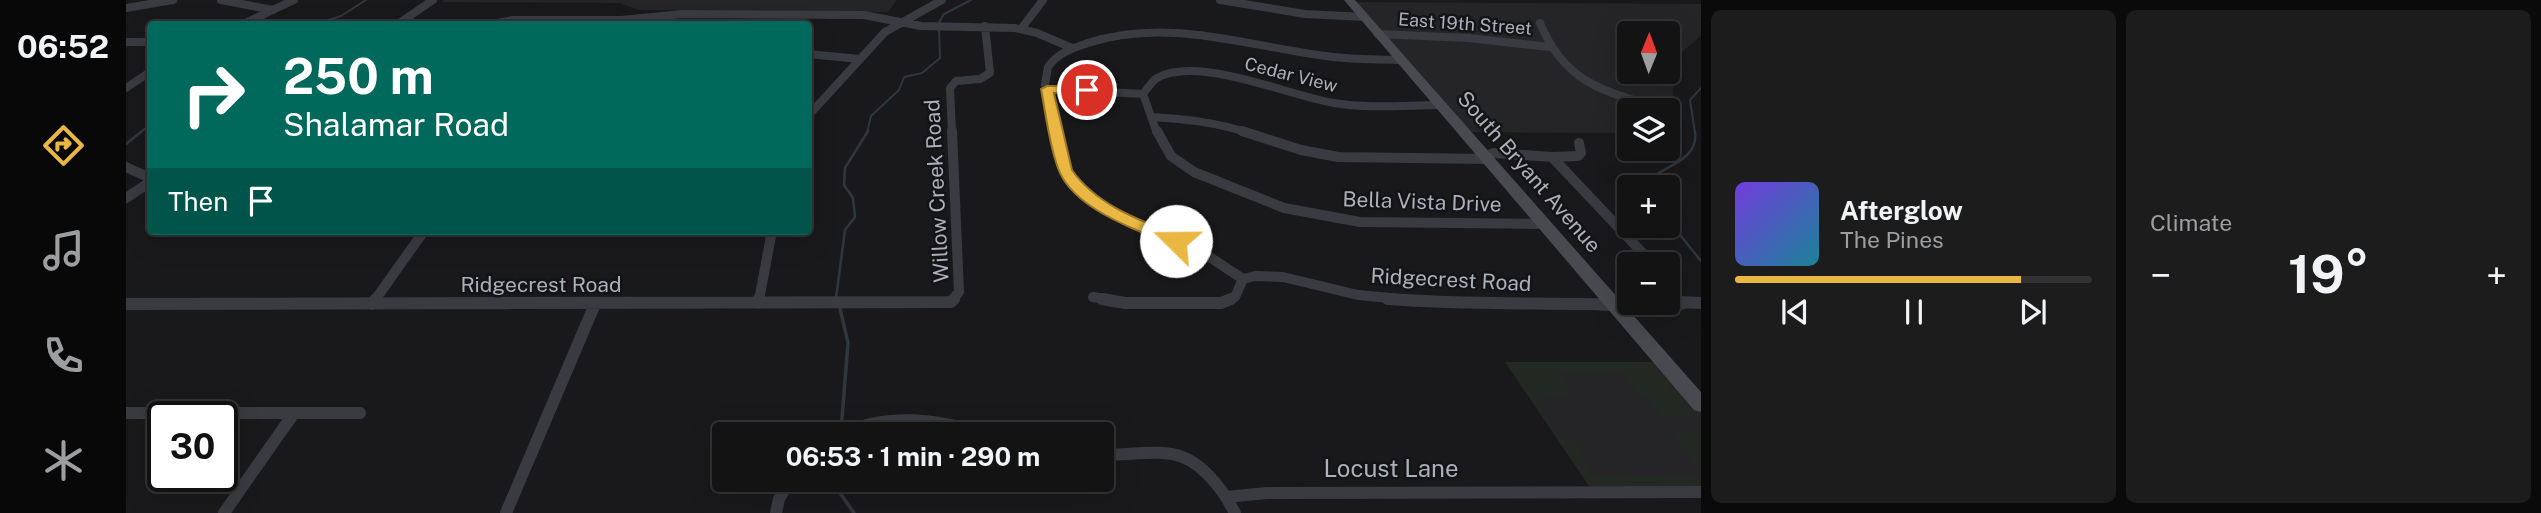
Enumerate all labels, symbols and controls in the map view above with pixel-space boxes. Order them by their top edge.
street label: East 19th Street [1397,8,1533,39]
north arrow [1617,21,1680,84]
map controls [1617,21,1680,315]
text: 06:52 [17,28,109,65]
text: 250 m [283,47,434,105]
icon: right [168,49,259,140]
street label: Cedar View [1243,53,1340,96]
pin [1057,60,1117,120]
icon: arrive [1068,71,1106,109]
street label: South Bryant Avenue [1452,86,1606,258]
button: layers [1617,98,1680,161]
street label: Willow Creek Road [919,99,954,283]
text: Shalamar Road [283,106,509,143]
icon: directions [39,121,88,170]
button: + [1617,175,1680,238]
icon: arrive [242,182,280,220]
text: Then [168,186,228,217]
street label: Bella Vista Drive [1342,186,1502,217]
text: Afterglow [1840,195,1963,226]
position arrow [1139,204,1213,278]
text: Climate [2150,209,2232,236]
icon: music [39,226,88,275]
text: The Pines [1840,226,1944,253]
text: 19° [2288,244,2369,305]
button: − [1617,252,1680,315]
text: − [2150,253,2171,298]
text: + [2486,253,2507,298]
street label: Ridgecrest Road [1370,263,1532,296]
street label: Ridgecrest Road [461,272,621,297]
icon: previous [1776,293,1814,331]
icon: pause [1895,293,1933,331]
icon: next [2014,293,2052,331]
icon: phone [39,331,88,380]
speed limit sign: 30 [147,401,238,492]
icon: climate [39,436,88,485]
text: 06:53 · 1 min · 290 m [786,441,1040,472]
street label: Locust Lane [1323,454,1459,482]

